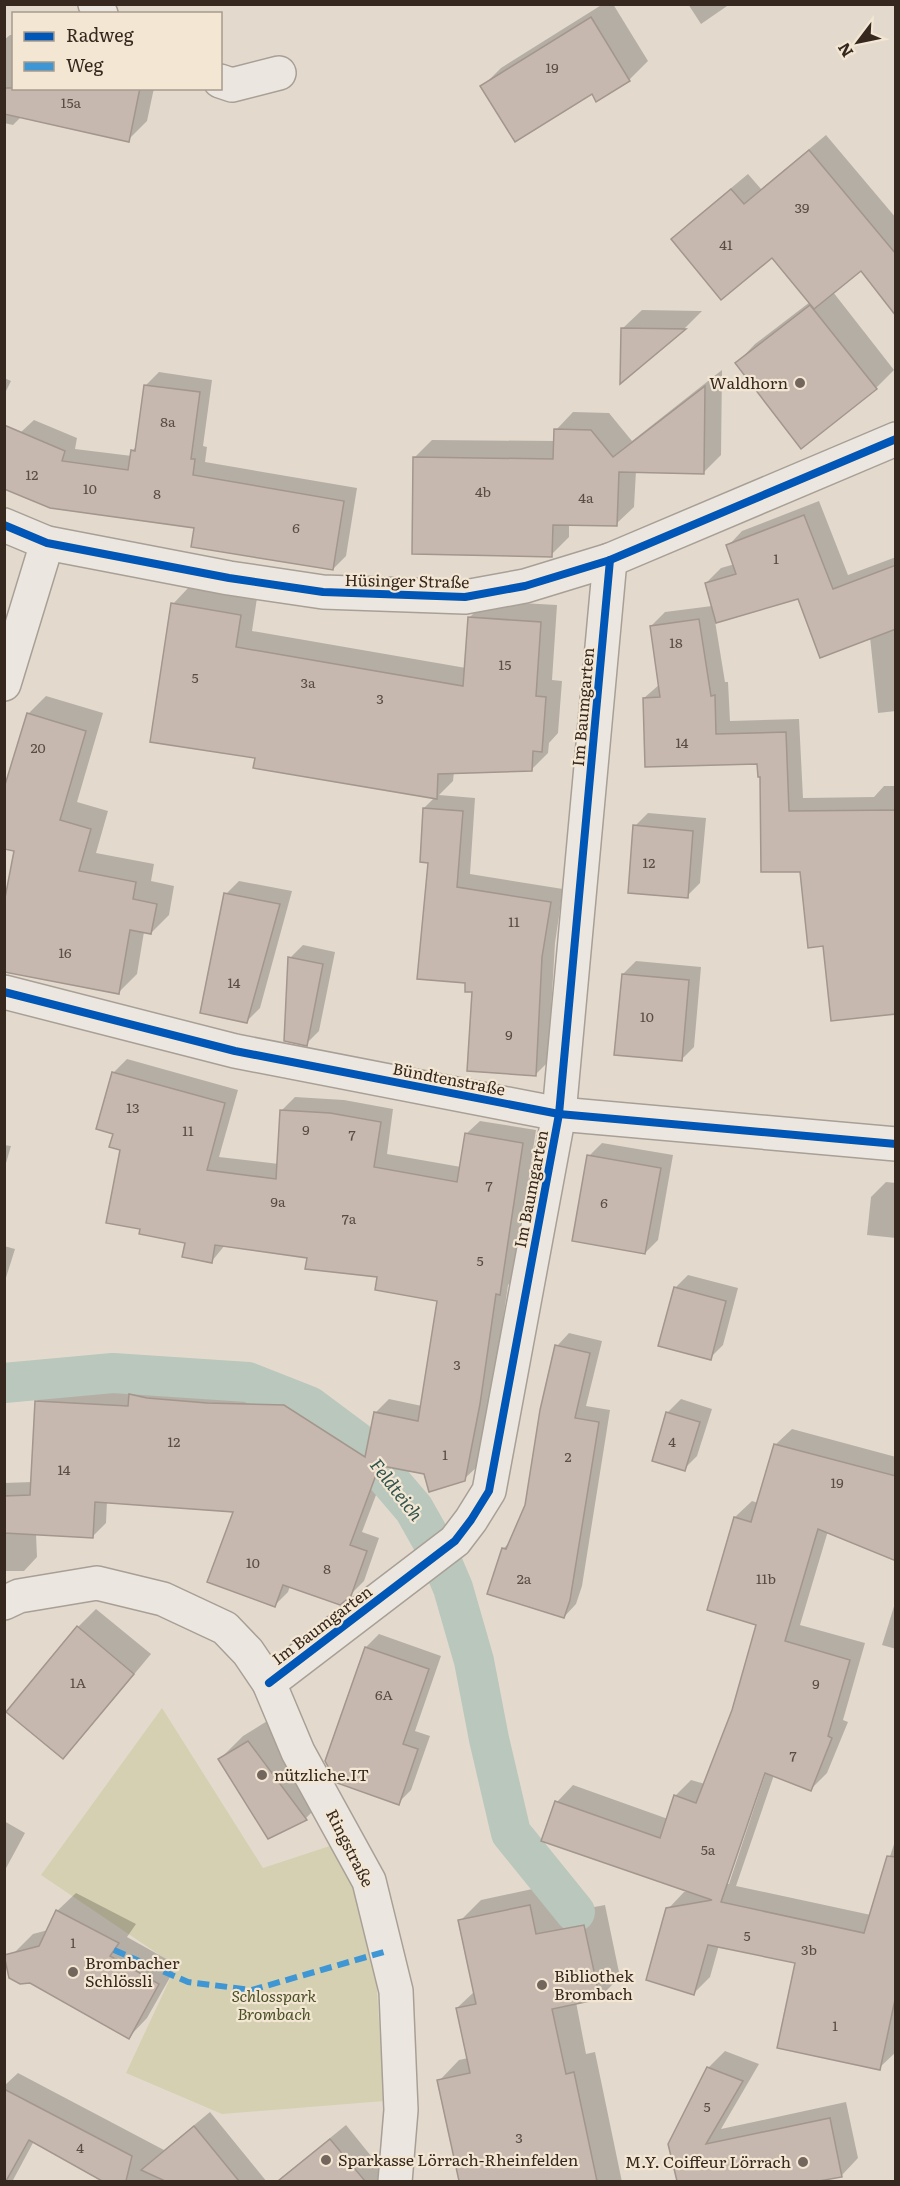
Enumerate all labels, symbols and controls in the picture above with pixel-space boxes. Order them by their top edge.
legend [12,12,222,90]
north arrow [828,12,888,72]
text: Radweg [66,21,135,48]
text: N [831,38,858,63]
text: Weg [66,51,104,78]
house number: 19 [545,57,559,77]
house number: 15a [61,92,82,112]
house number: 39 [795,197,809,217]
house number: 41 [719,234,733,254]
place label: Waldhorn [709,370,788,394]
marker: Waldhorn [793,376,807,390]
house number: 8a [160,411,176,431]
house number: 12 [26,464,38,484]
house number: 10 [83,478,97,498]
house number: 4b [475,481,491,501]
house number: 8 [153,483,161,503]
house number: 4a [578,487,594,507]
house number: 6 [292,517,300,537]
house number: 1 [773,548,779,568]
street label: Hüsinger Straße [344,567,470,593]
house number: 18 [669,632,683,652]
street label: Im Baumgarten [565,646,599,768]
house number: 15 [499,654,511,674]
house number: 5 [191,667,199,687]
house number: 3a [300,672,316,692]
house number: 3 [376,688,384,708]
house number: 14 [676,732,689,752]
house number: 20 [30,737,46,757]
house number: 12 [643,852,655,872]
house number: 11 [508,911,520,931]
house number: 16 [58,942,72,962]
house number: 14 [228,972,241,992]
house number: 10 [640,1006,654,1026]
house number: 9 [505,1024,513,1044]
street label: Bündtenstraße [391,1055,508,1101]
house number: 13 [126,1097,140,1117]
house number: 9 [302,1119,310,1139]
house number: 11 [182,1120,194,1140]
house number: 7 [348,1124,356,1144]
street label: Im Baumgarten [507,1127,553,1250]
house number: 7 [485,1175,493,1195]
house number: 9a [271,1191,286,1211]
house number: 6 [600,1192,608,1212]
house number: 7a [342,1208,357,1228]
house number: 5 [476,1250,484,1270]
house number: 3 [453,1354,461,1374]
house number: 12 [168,1431,180,1451]
house number: 4 [668,1431,676,1451]
house number: 1 [442,1444,448,1464]
house number: 2 [564,1446,572,1466]
water label: Feldteich [364,1452,430,1526]
house number: 14 [58,1459,71,1479]
house number: 19 [830,1472,844,1492]
house number: 10 [246,1552,260,1572]
house number: 8 [323,1558,331,1578]
house number: 2a [517,1568,532,1588]
house number: 11b [756,1568,776,1588]
street label: Im Baumgarten [266,1578,377,1670]
house number: 1A [70,1672,87,1692]
house number: 9 [812,1673,820,1693]
house number: 6A [375,1684,394,1704]
house number: 7 [789,1745,797,1765]
place label: nützliche.IT [274,1762,369,1786]
marker: nützliche.IT [255,1768,269,1782]
street label: Ringstraße [321,1804,381,1891]
house number: 5a [701,1839,716,1859]
house number: 5 [743,1925,751,1945]
house number: 1 [70,1932,76,1952]
house number: 3b [801,1939,817,1959]
place label: Brombacher Schlössli [85,1950,180,1992]
place label: Bibliothek Brombach [554,1963,634,2005]
marker: Brombacher Schlössli [66,1965,80,1979]
marker: Bibliothek Brombach [535,1978,549,1992]
park label: Schlosspark Brombach [232,1983,317,2025]
house number: 1 [832,2015,838,2035]
house number: 5 [703,2096,711,2116]
house number: 3 [515,2127,523,2147]
house number: 4 [76,2137,84,2157]
place label: Sparkasse Lörrach-Rheinfelden [338,2147,579,2171]
place label: M.Y. Coiffeur Lörrach [625,2149,791,2173]
marker: Sparkasse Lörrach-Rheinfelden [319,2153,333,2167]
marker: M.Y. Coiffeur Lörrach [796,2155,810,2169]

